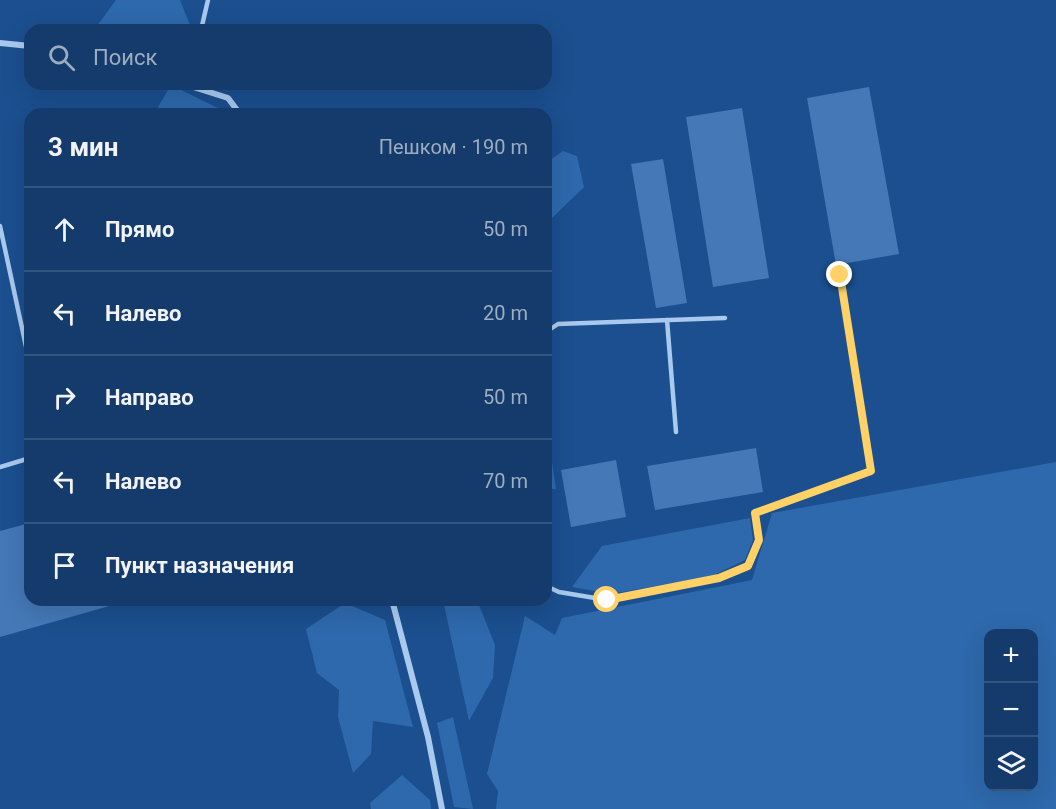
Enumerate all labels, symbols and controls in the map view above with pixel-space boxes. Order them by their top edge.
search box [24,24,552,90]
icon: search [45,41,78,74]
text: Поиск [93,45,157,70]
text: 3 мин [48,132,119,162]
text: Пешком · 190 m [379,135,528,159]
icon: ahead [48,213,81,246]
text: Прямо [105,217,174,242]
text: 50 m [483,217,528,241]
route end [826,261,852,287]
icon: left [48,297,81,330]
text: Налево [105,301,182,326]
text: 20 m [483,301,528,325]
icon: right [48,381,81,414]
text: Направо [105,385,194,410]
text: 50 m [483,385,528,409]
icon: left [48,465,81,498]
text: Налево [105,469,182,494]
text: 70 m [483,469,528,493]
icon: arrive [48,549,81,582]
text: Пункт назначения [105,553,294,578]
route start [593,586,619,612]
map controls [984,629,1038,791]
button: + [984,629,1038,683]
button: − [984,683,1038,737]
button: layers [984,737,1038,791]

